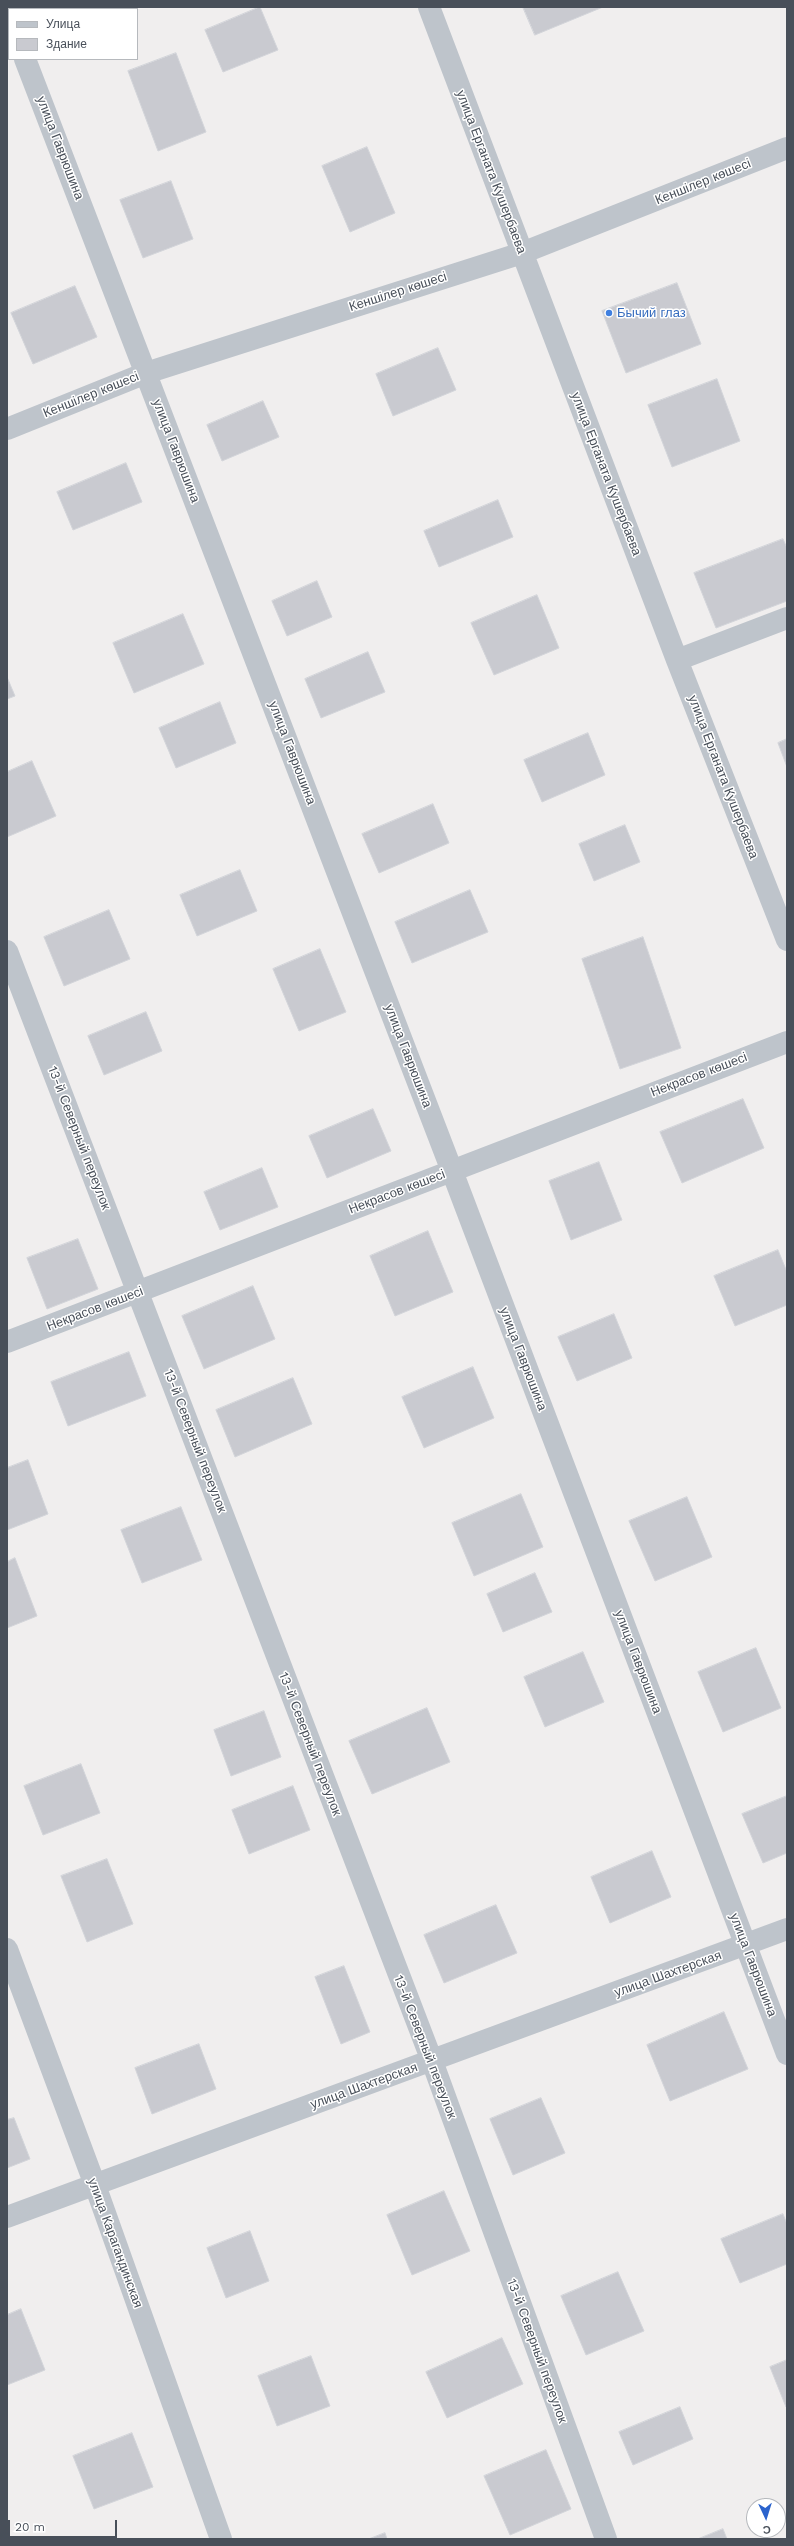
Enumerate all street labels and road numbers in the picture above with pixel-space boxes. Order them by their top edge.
street label: улица Ерганата Кушербаева [453,88,529,256]
street label: улица Гаврюшина [33,94,87,202]
street label: Кеншілер көшесі [653,156,753,208]
street label: Кеншілер көшесі [347,269,449,315]
street label: Кеншілер көшесі [41,369,141,421]
street label: улица Ерганата Кушербаева [568,390,644,558]
street label: улица Гаврюшина [149,397,203,505]
street label: улица Ерганата Кушербаева [685,693,761,861]
street label: улица Гаврюшина [265,699,319,807]
street label: улица Гаврюшина [381,1002,435,1110]
street label: Некрасов көшесі [649,1049,749,1101]
street label: 13-й Северный переулок [44,1064,114,1212]
street label: Некрасов көшесі [347,1166,447,1218]
street label: Некрасов көшесі [45,1283,145,1335]
street label: улица Гаврюшина [496,1305,550,1413]
street label: 13-й Северный переулок [160,1367,230,1515]
street label: улица Гаврюшина [611,1608,665,1716]
street label: 13-й Северный переулок [275,1670,345,1818]
street label: улица Гаврюшина [726,1911,780,2019]
street label: улица Шахтерская [612,1947,724,2001]
street label: 13-й Северный переулок [390,1973,460,2121]
street label: улица Шахтерская [308,2059,420,2113]
street label: улица Карагандинская [84,2176,146,2310]
street label: 13-й Северный переулок [504,2277,570,2425]

